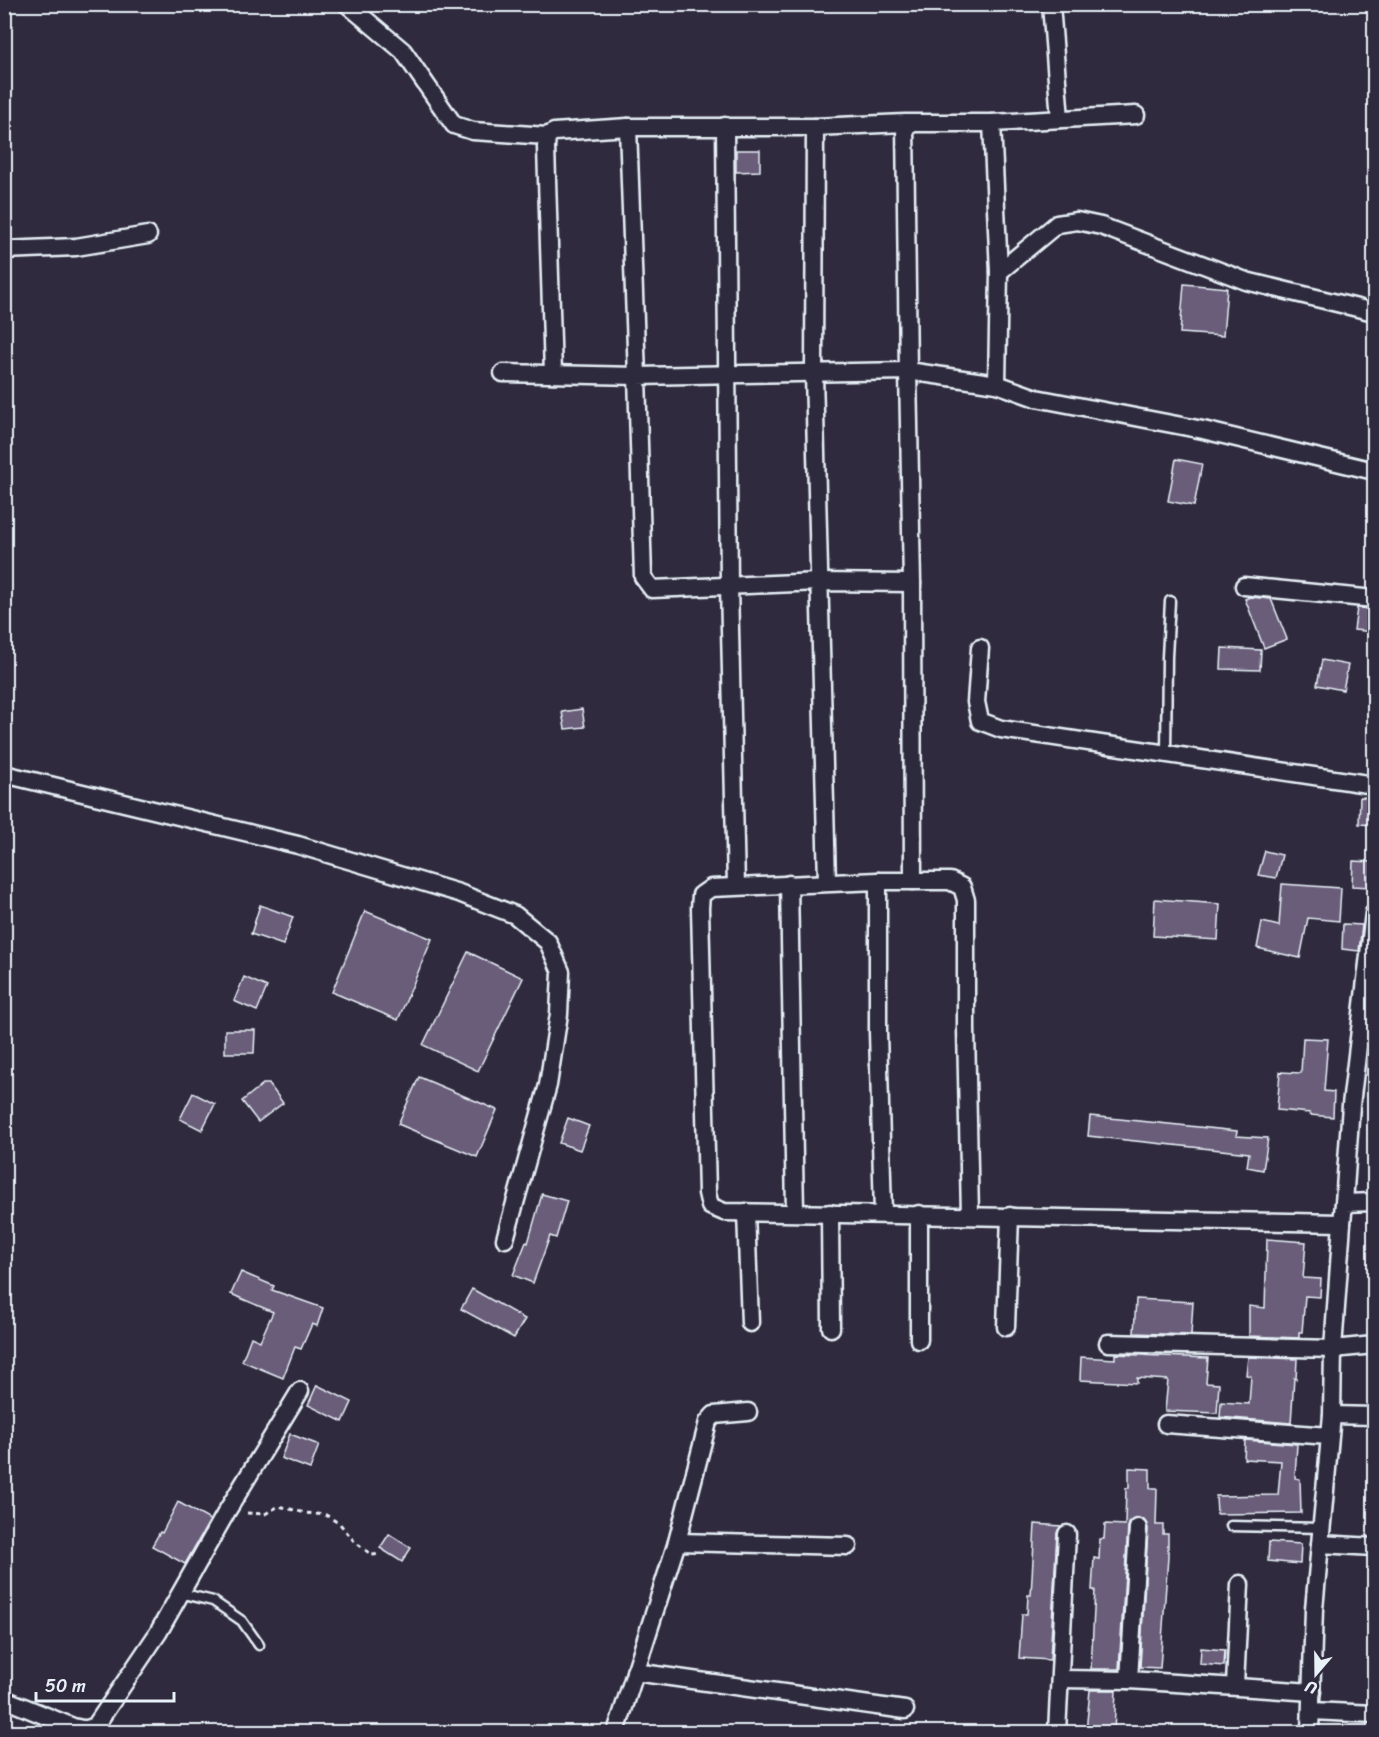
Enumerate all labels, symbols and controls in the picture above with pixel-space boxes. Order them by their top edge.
north arrow [1286,1644,1346,1704]
scale bar [36,1665,174,1703]
text: 50 m [45,1670,86,1702]
text: U [1300,1672,1321,1703]

